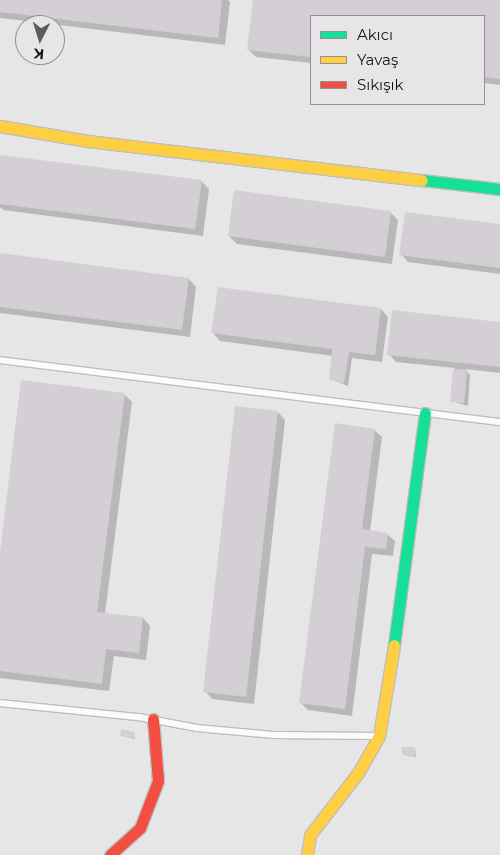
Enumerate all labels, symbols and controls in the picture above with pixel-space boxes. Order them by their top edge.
north arrow [15,15,65,65]
legend [310,15,485,105]
text: Akıcı [357,25,393,44]
text: K [33,45,45,63]
text: Yavaş [357,50,398,69]
text: Sıkışık [357,75,403,94]

